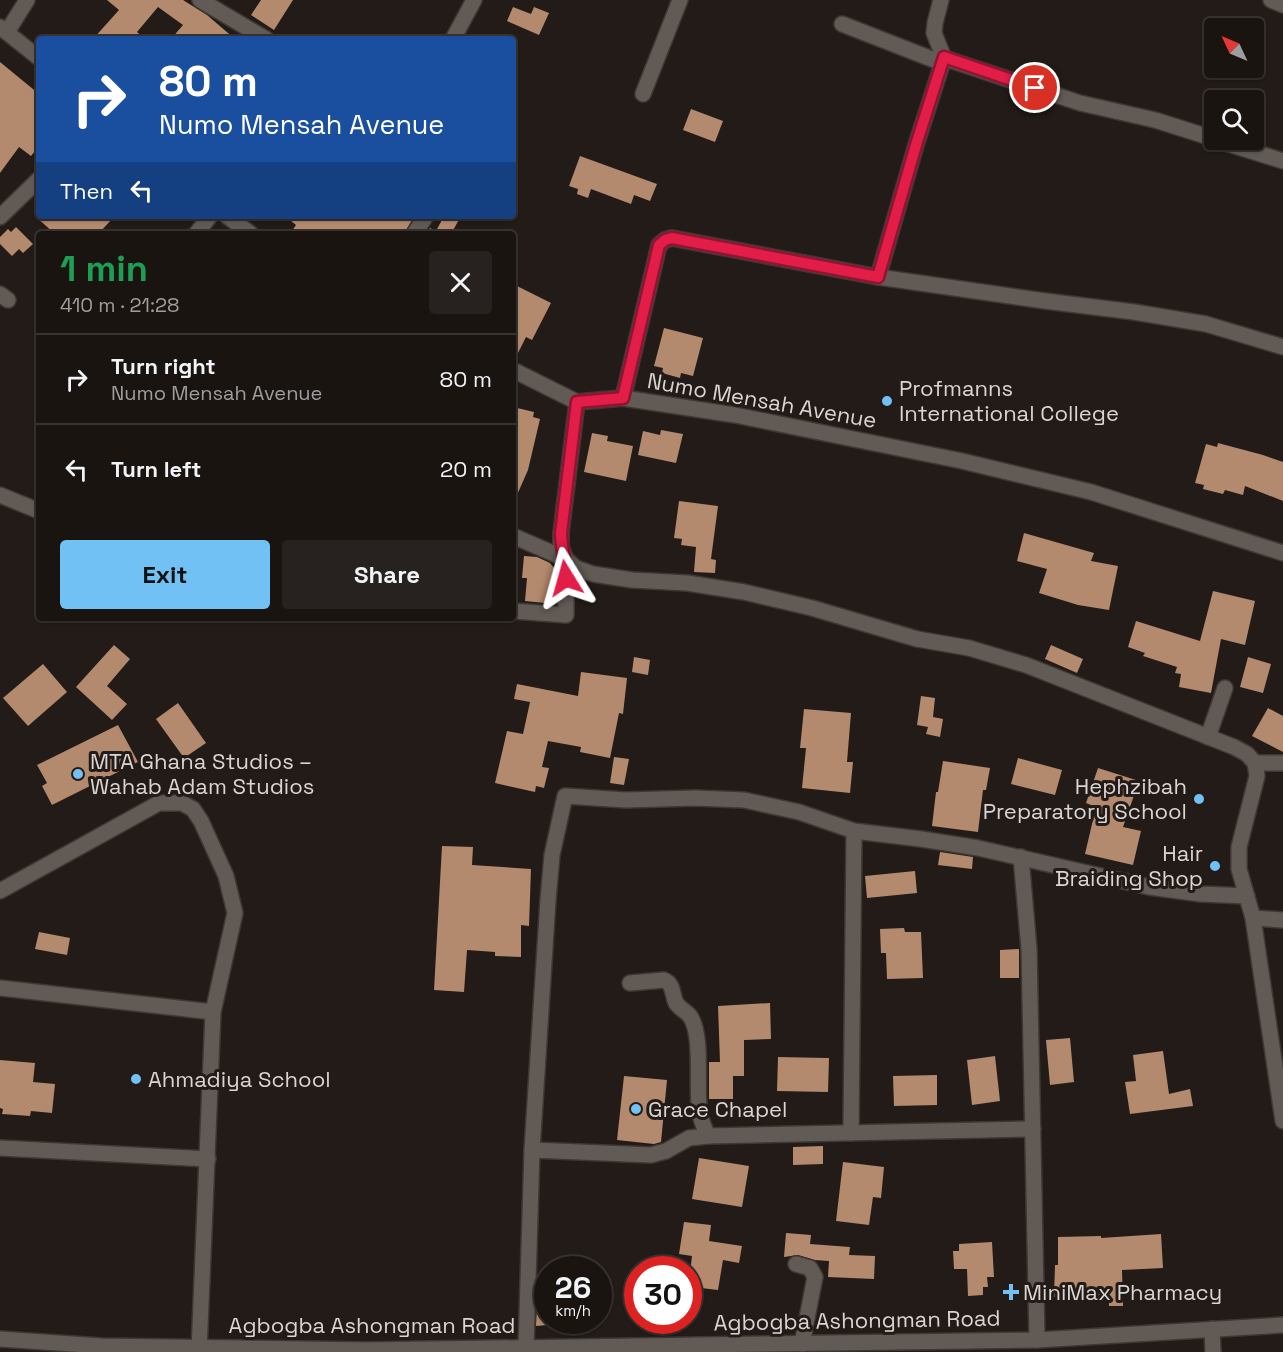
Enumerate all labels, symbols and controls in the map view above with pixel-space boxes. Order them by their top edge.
north arrow [1204,18,1264,78]
map controls [1204,18,1264,150]
text: 80 m [159,55,258,108]
icon: right [60,60,138,138]
pin [1009,62,1060,113]
icon: arrive [1018,71,1051,104]
button: search [1204,90,1264,150]
text: Numo Mensah Avenue [159,107,444,142]
icon: left [125,174,158,207]
text: Then [60,177,113,205]
text: 1 min [60,246,148,292]
button: close [429,251,492,314]
text: 410 m · 21:28 [60,292,180,318]
text: Turn right [111,352,216,380]
icon: right [60,363,93,396]
text: 80 m [440,365,492,393]
street label: Numo Mensah Avenue [645,366,879,434]
place label: Profmanns International College [899,374,1119,427]
text: Numo Mensah Avenue [111,380,322,406]
marker: Profmanns International College [880,394,894,408]
icon: left [60,453,93,486]
text: Turn left [111,455,201,483]
text: 20 m [440,455,492,483]
button: Exit [60,540,270,609]
button: Share [282,540,492,609]
position arrow [534,546,598,610]
place label: MTA Ghana Studios – Wahab Adam Studios [90,747,314,800]
marker: MTA Ghana Studios – Wahab Adam Studios [71,767,85,781]
place label: Hephzibah Preparatory School [983,772,1187,825]
marker: Hephzibah Preparatory School [1192,792,1206,806]
place label: Hair Braiding Shop [1055,839,1203,892]
marker: Hair Braiding Shop [1208,859,1222,873]
place label: Ahmadiya School [148,1065,331,1093]
marker: Ahmadiya School [129,1072,143,1086]
place label: Grace Chapel [648,1095,787,1123]
marker: Grace Chapel [629,1102,643,1116]
speed limit sign: 30 [624,1256,702,1334]
text: 26 [555,1268,591,1307]
place label: MiniMax Pharmacy [1023,1278,1222,1306]
marker: MiniMax Pharmacy [1004,1285,1018,1299]
text: km/h [555,1301,591,1320]
street label: Agbogba Ashongman Road [713,1303,1001,1337]
street label: Agbogba Ashongman Road [229,1311,515,1339]

